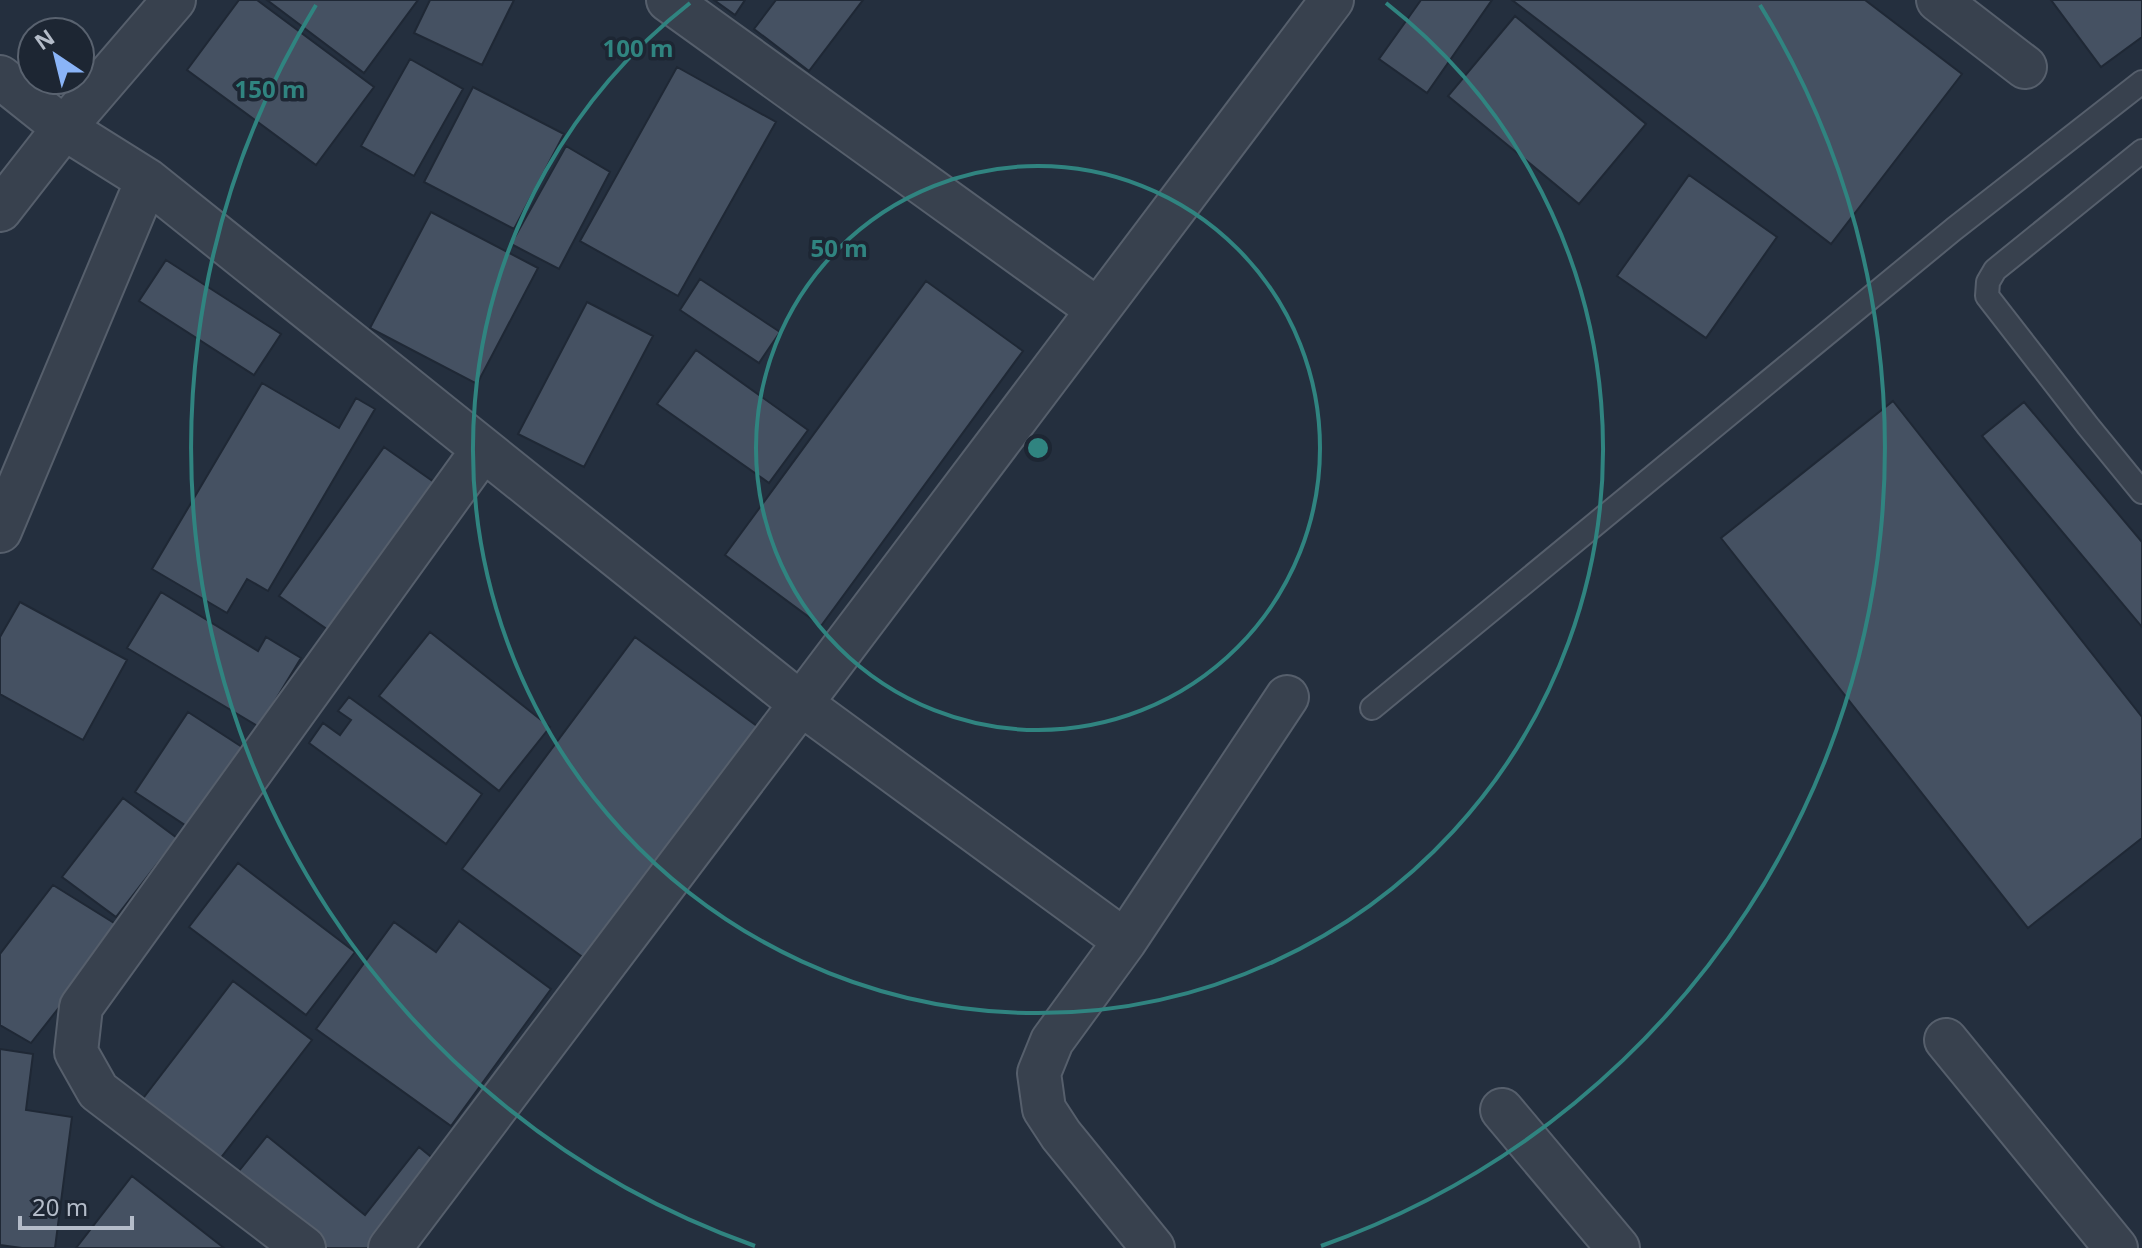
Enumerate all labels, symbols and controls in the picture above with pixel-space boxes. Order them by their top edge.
north arrow [16,16,96,96]
text: N [28,21,60,56]
text: 100 m [603,31,673,64]
text: 150 m [235,72,305,105]
text: 50 m [810,231,868,264]
centre of rings [1024,434,1052,462]
scale bar [20,1180,132,1230]
text: 20 m [32,1190,88,1223]

